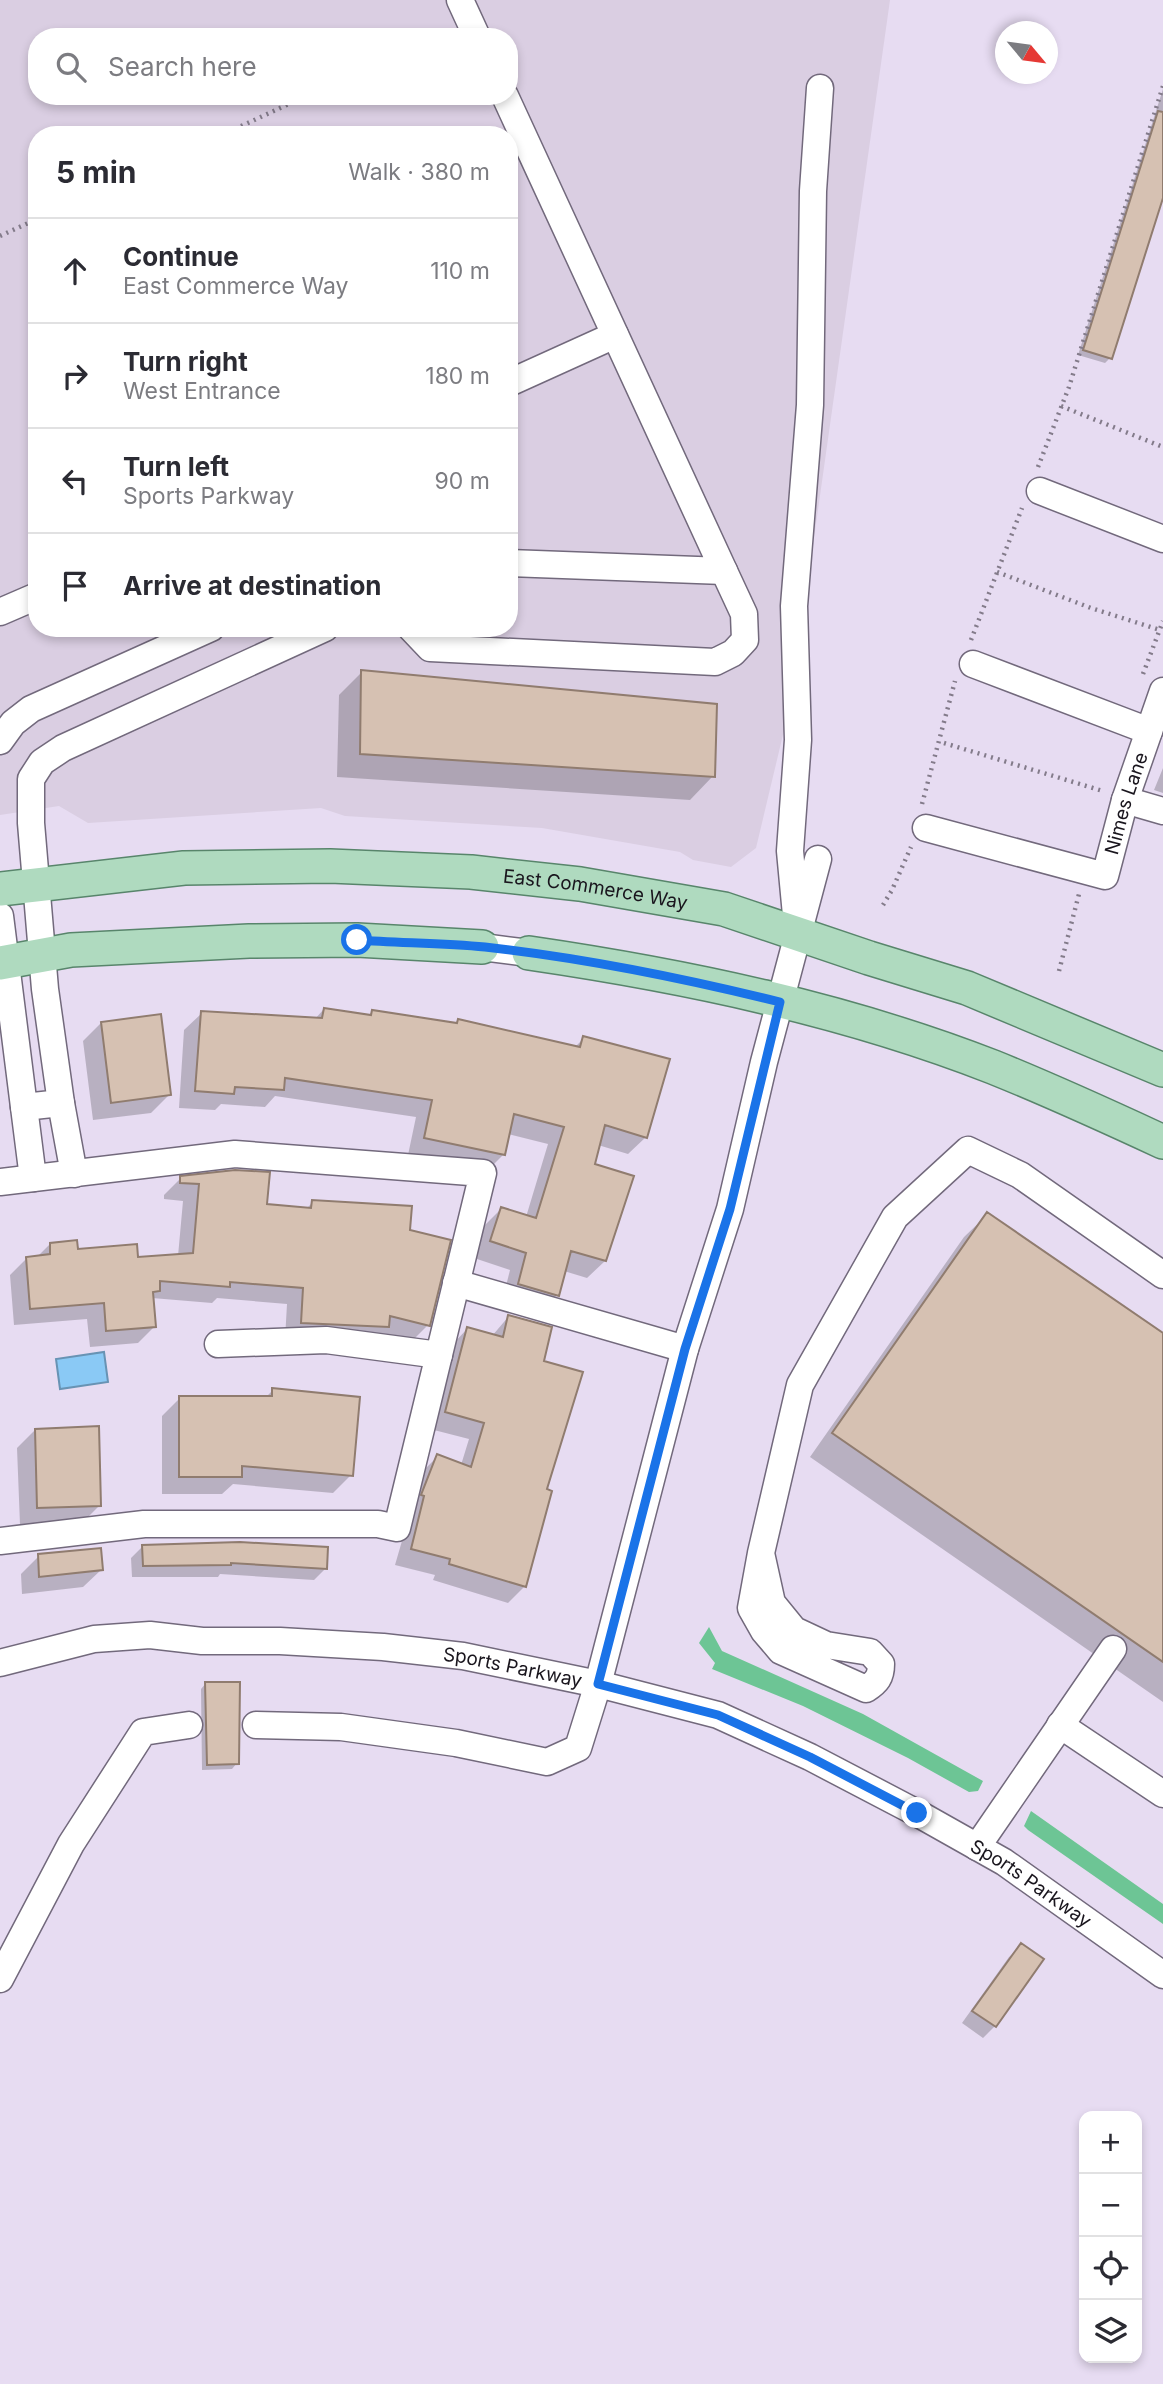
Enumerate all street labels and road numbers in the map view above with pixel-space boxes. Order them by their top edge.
street label: Nimes Lane [1100,749,1152,857]
street label: East Commerce Way [502,864,690,914]
street label: Sports Parkway [442,1642,585,1692]
street label: Sports Parkway [967,1834,1096,1932]

